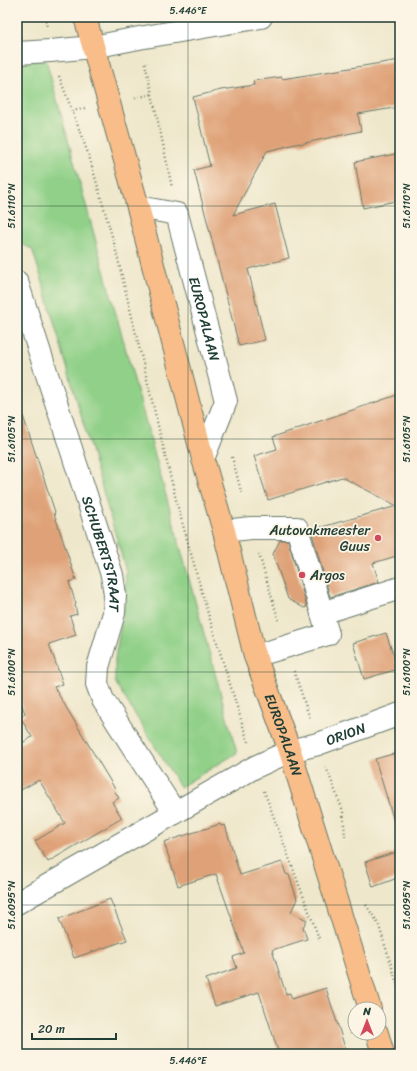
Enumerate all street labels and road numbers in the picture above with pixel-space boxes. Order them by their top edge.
street label: EUROPALAAN [181,274,228,364]
street label: SCHUBERTSTRAAT [75,492,128,613]
street label: EUROPALAAN [257,690,310,779]
street label: ORION [322,715,369,753]

